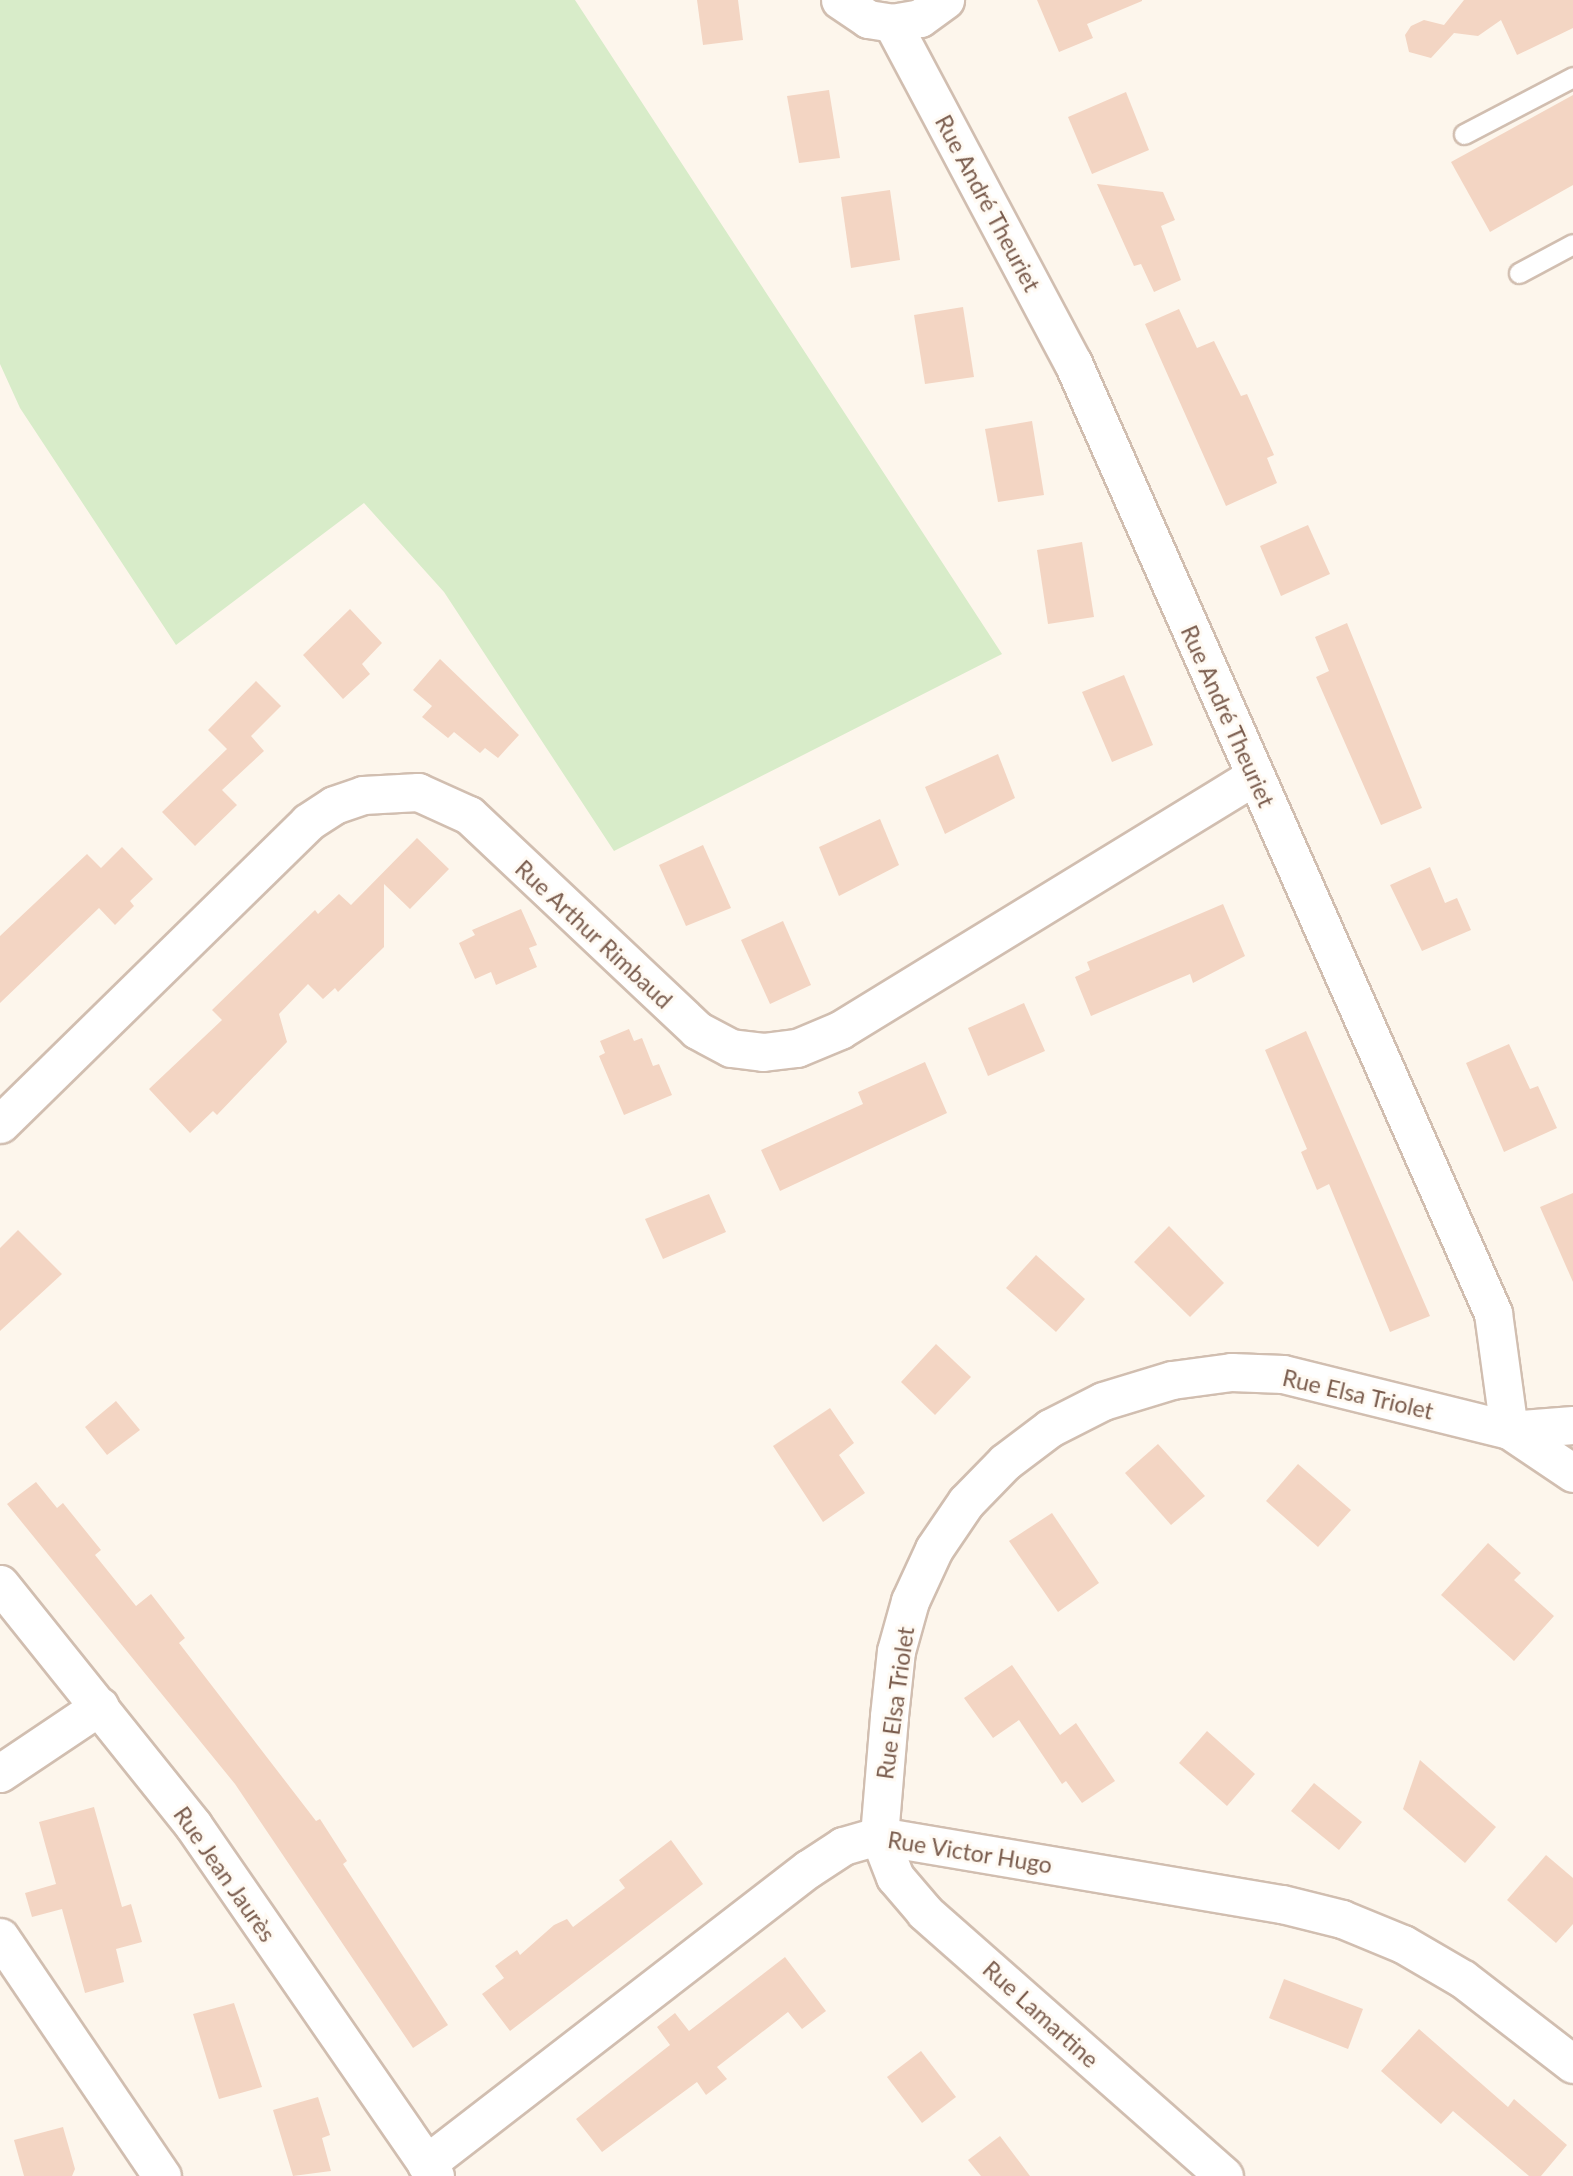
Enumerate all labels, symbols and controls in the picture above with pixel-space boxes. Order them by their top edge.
street label: Rue André Theuriet [929,109,1047,297]
street label: Rue André Theuriet [1175,620,1281,812]
street label: Rue Arthur Rimbaud [509,854,679,1014]
street label: Rue Elsa Triolet [1280,1363,1436,1425]
street label: Rue Elsa Triolet [871,1625,919,1781]
street label: Rue Jean Jaurès [168,1801,282,1947]
street label: Rue Victor Hugo [885,1825,1055,1879]
street label: Rue Lamartine [978,1955,1104,2073]

